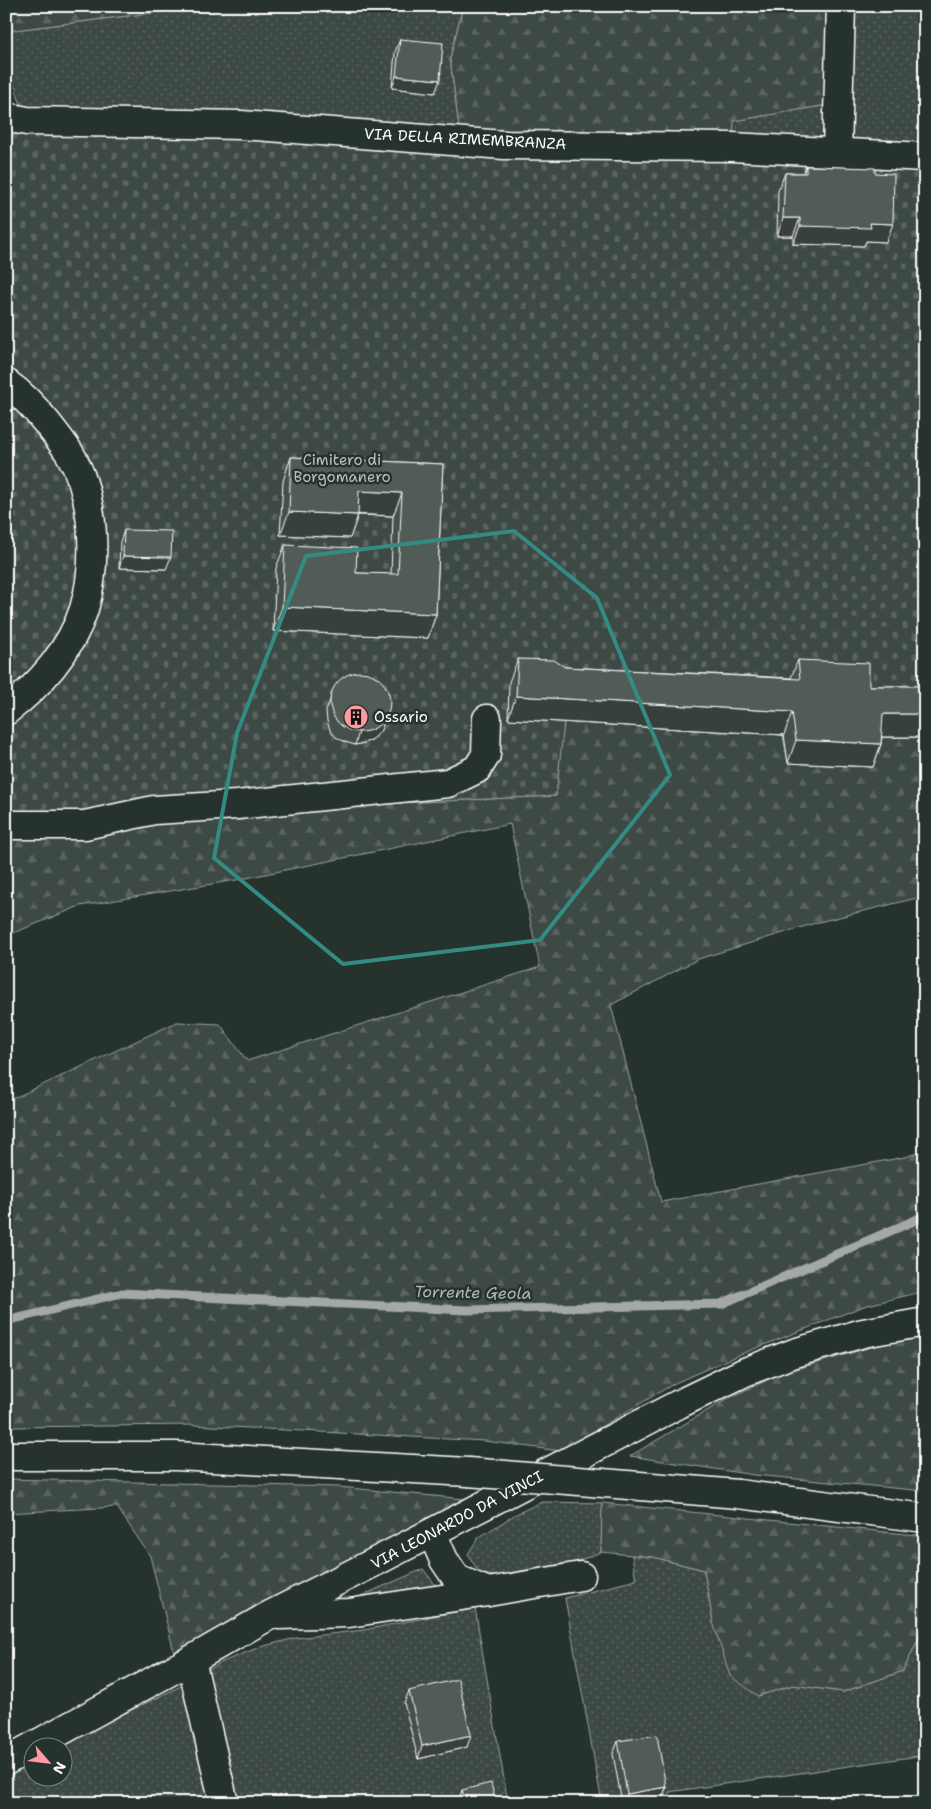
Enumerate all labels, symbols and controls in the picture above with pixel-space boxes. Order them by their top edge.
street label: VIA DELLA RIMEMBRANZA [363,124,567,154]
park label: Cimitero di Borgomanero [293,450,391,487]
building icon: Ossario [343,704,369,730]
place label: Ossario [374,707,428,727]
water label: Torrente Geola [414,1281,532,1304]
street label: VIA LEONARDO DA VINCI [367,1466,547,1574]
north arrow [22,1736,72,1786]
text: N [49,1759,70,1777]

